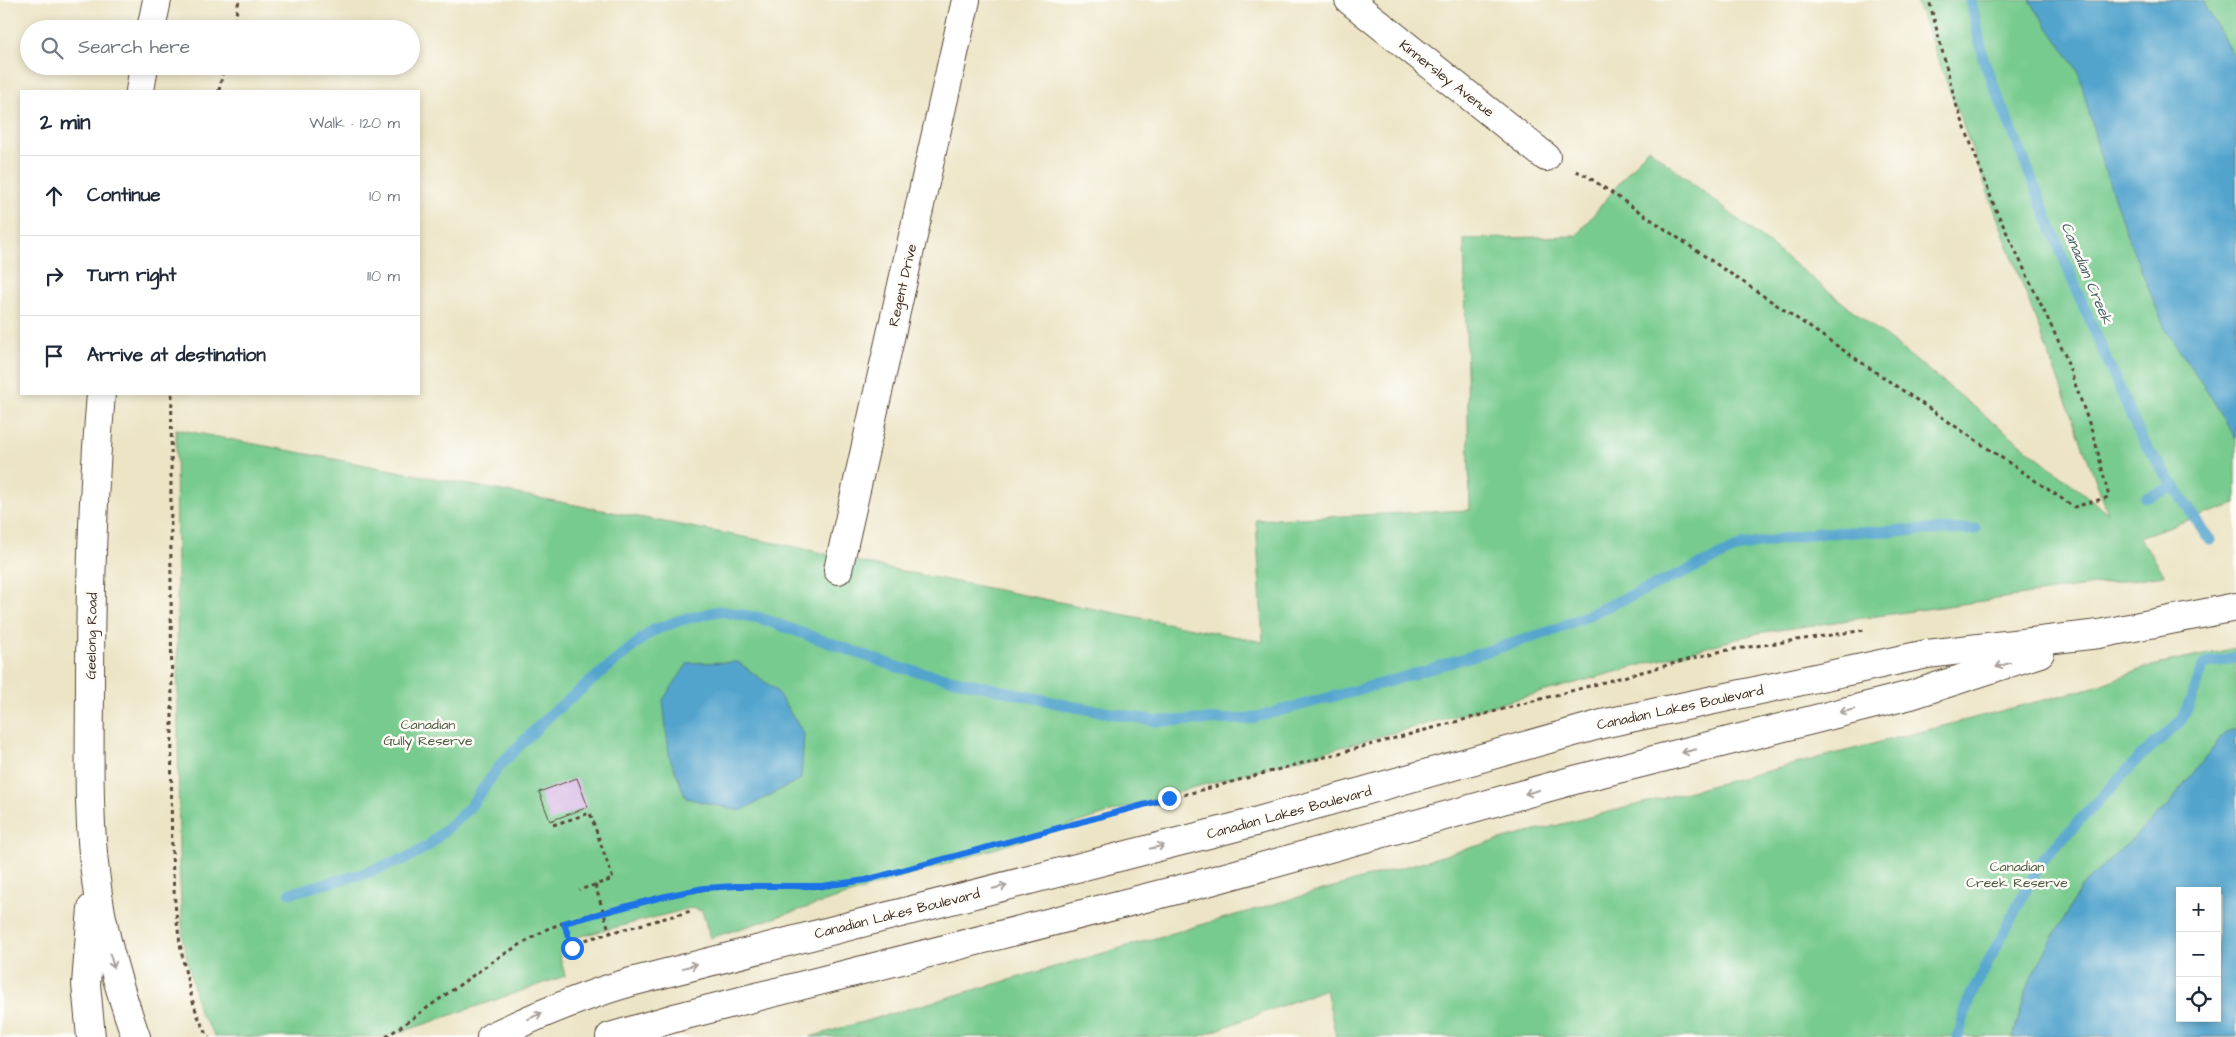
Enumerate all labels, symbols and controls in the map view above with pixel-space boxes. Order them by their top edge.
search box [20,20,420,75]
icon: search [38,34,66,62]
text: Search here [78,34,190,61]
street label: Kinnersley Avenue [1395,35,1498,122]
text: 2 min [40,108,90,137]
text: Walk · 120 m [309,112,400,134]
icon: ahead [40,182,68,210]
text: Continue [87,182,161,209]
text: 10 m [369,185,400,207]
water label: Canadian Creek [2056,219,2118,328]
street label: Regent Drive [884,241,922,329]
icon: right [40,262,68,290]
text: Turn right [87,262,176,289]
text: 110 m [367,265,400,287]
icon: arrive [40,342,68,370]
text: Arrive at destination [87,342,266,369]
street label: Geelong Road [81,592,103,680]
one-way arrow [1995,661,2011,671]
street label: Canadian Lakes Boulevard [1595,681,1765,735]
one-way arrow [1839,707,1855,716]
park label: Canadian Gully Reserve [383,715,473,751]
one-way arrow [1682,747,1698,756]
street label: Canadian Lakes Boulevard [1205,781,1374,845]
route end [1158,787,1181,810]
one-way arrow [1524,787,1540,797]
one-way arrow [1149,842,1165,851]
park label: Canadian Creek Reserve [1966,857,2068,893]
one-way arrow [991,881,1007,891]
street label: Canadian Lakes Boulevard [812,884,982,944]
map controls [2176,887,2221,1022]
button: + [2176,887,2221,932]
button: − [2176,932,2221,977]
route start [561,937,584,960]
one-way arrow [108,953,117,969]
one-way arrow [681,961,697,970]
button: locate [2176,977,2221,1022]
one-way arrow [527,1011,542,1020]

